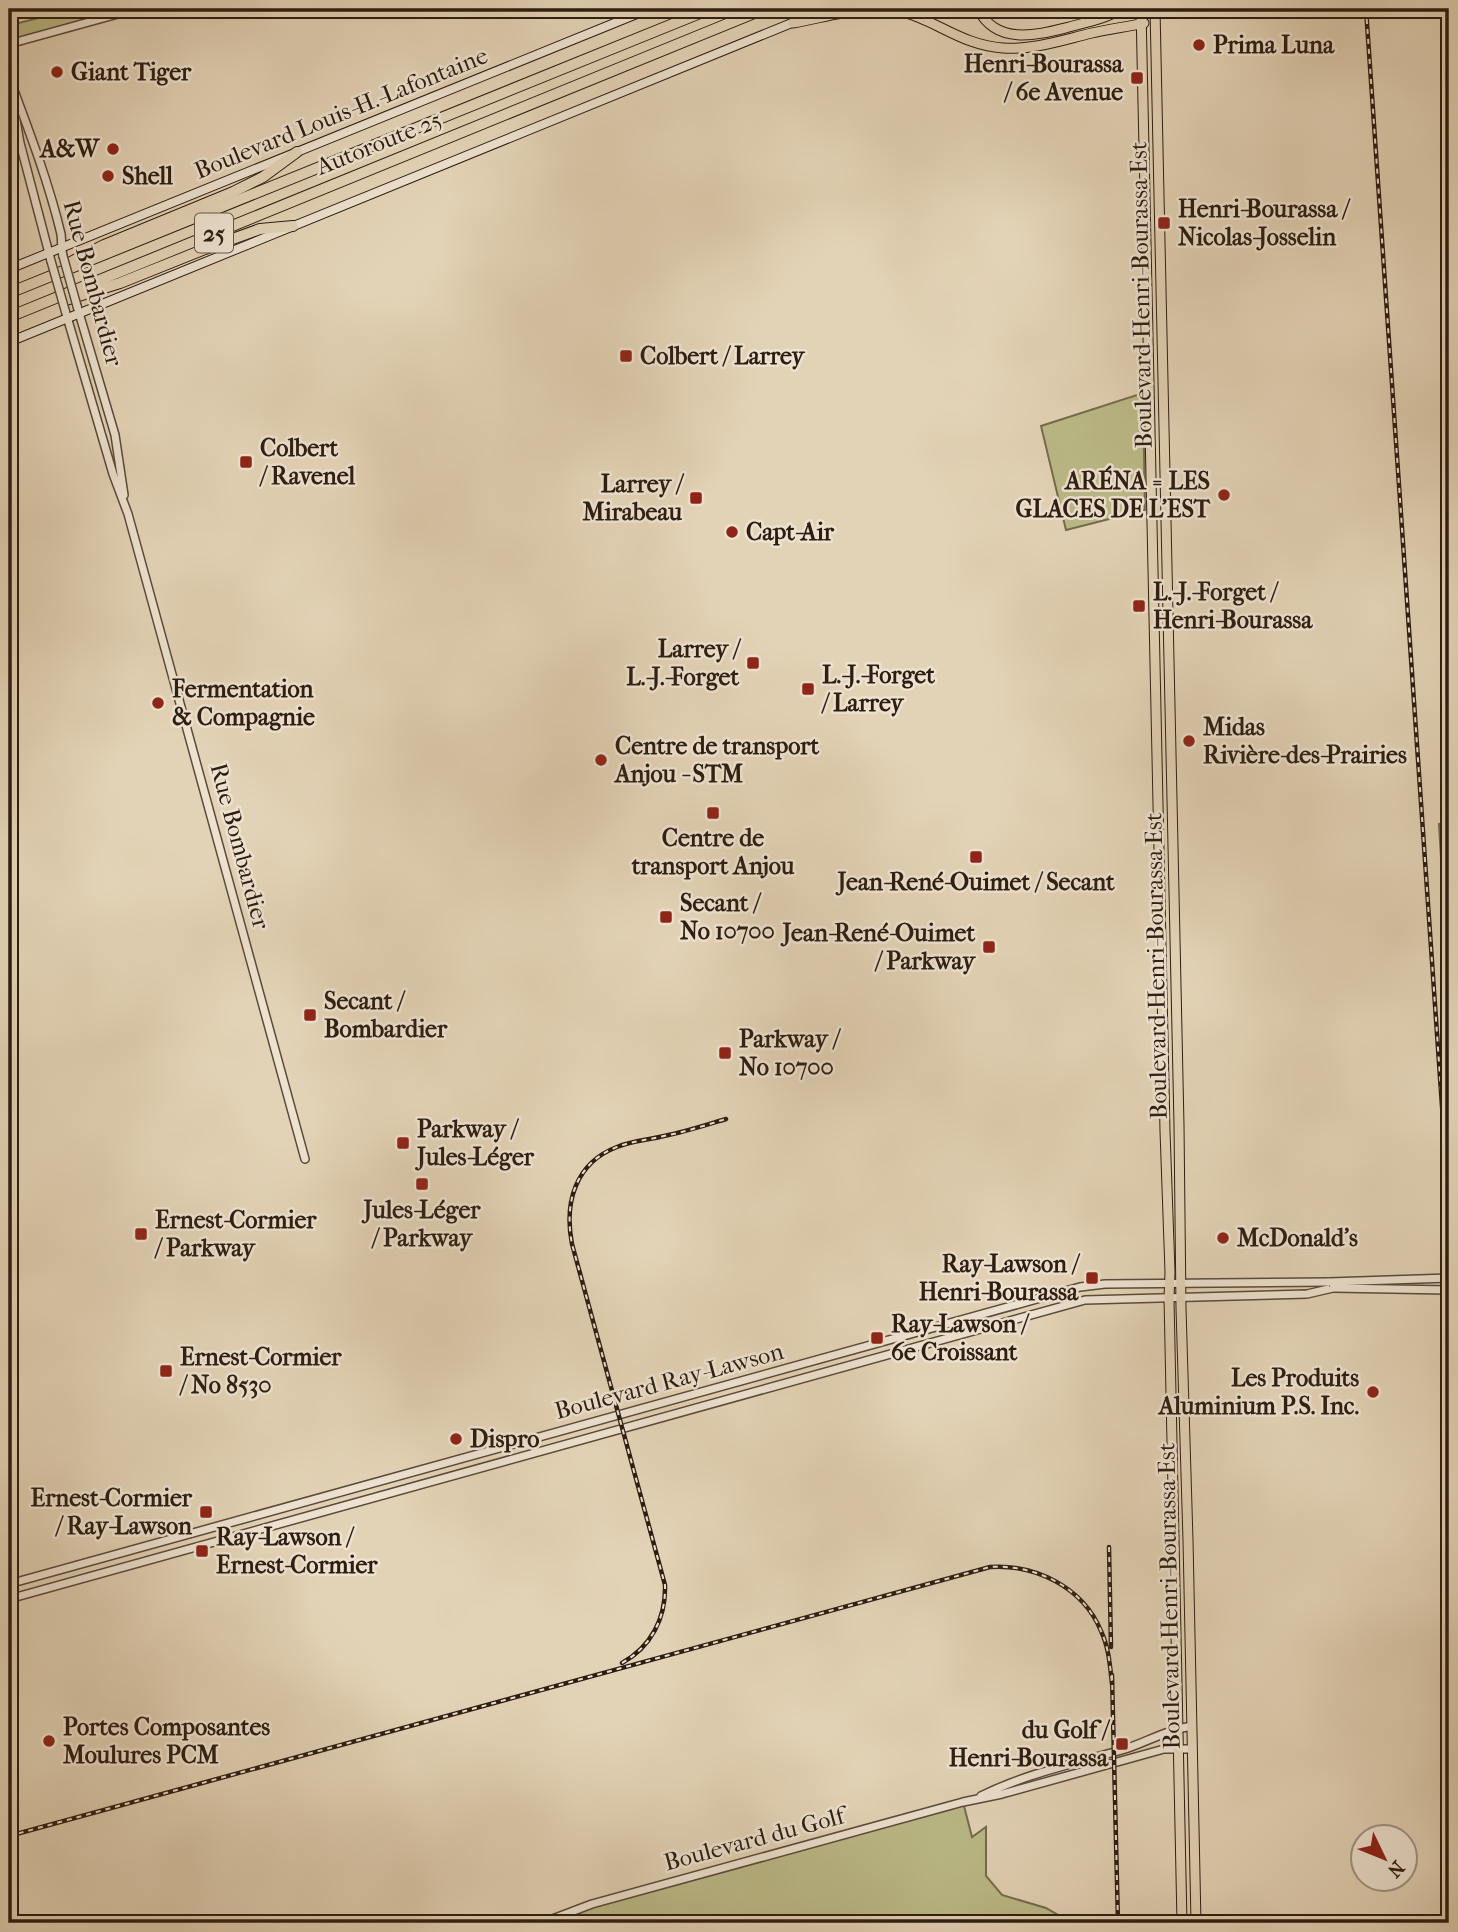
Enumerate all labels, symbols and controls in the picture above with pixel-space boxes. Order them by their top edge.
place label: Prima Luna [1213,31,1335,59]
marker: Prima Luna [1191,37,1207,53]
street label: Boulevard Louis-H.-Lafontaine [190,41,492,185]
place label: Henri-Bourassa / 6e Avenue [964,50,1124,106]
place label: Giant Tiger [71,58,192,86]
marker: Giant Tiger [49,64,65,80]
marker: Henri-Bourassa / 6e Avenue [1129,70,1145,86]
street label: Autoroute 25 [311,105,446,181]
place label: A&W [38,135,100,163]
marker: A&W [105,141,121,157]
street label: Boulevard Henri-Bourassa Est [1124,141,1158,449]
place label: Shell [122,162,173,190]
marker: Shell [100,168,116,184]
place label: Henri-Bourassa / Nicolas-Josselin [1178,195,1351,251]
street label: Rue Bombardier [57,197,129,370]
road number: 25 [195,214,233,252]
marker: Henri-Bourassa / Nicolas-Josselin [1156,215,1172,231]
place label: Colbert / Larrey [640,342,806,370]
marker: Colbert / Larrey [618,348,634,364]
place label: Colbert / Ravenel [259,434,355,490]
marker: Colbert / Ravenel [238,454,254,470]
place label: ARÉNA = LES GLACES DE L'EST [1016,465,1211,523]
place label: Larrey / Mirabeau [583,470,685,526]
marker: ARÉNA = LES GLACES DE L'EST [1216,487,1232,503]
marker: Larrey / Mirabeau [688,490,704,506]
place label: Capt-Air [746,518,835,546]
marker: Capt-Air [724,524,740,540]
place label: L.-J.-Forget / Henri-Bourassa [1153,578,1313,634]
marker: L.-J.-Forget / Henri-Bourassa [1131,598,1147,614]
place label: Larrey / L.-J.-Forget [626,635,742,691]
marker: Larrey / L.-J.-Forget [745,655,761,671]
place label: L.-J.-Forget / Larrey [821,661,935,717]
place label: Fermentation & Compagnie [171,675,315,731]
marker: L.-J.-Forget / Larrey [800,681,816,697]
marker: Fermentation & Compagnie [150,695,166,711]
place label: Midas Rivière-des-Prairies [1203,713,1407,769]
place label: Centre de transport Anjou - STM [613,732,820,788]
marker: Midas Rivière-des-Prairies [1181,733,1197,749]
marker: Centre de transport Anjou - STM [593,752,609,768]
street label: Rue Bombardier [204,760,276,933]
marker: Centre de transport Anjou [705,805,721,821]
street label: Boulevard Henri-Bourassa Est [1139,812,1173,1120]
place label: Centre de transport Anjou [631,824,795,880]
marker: Jean-René-Ouimet / Secant [968,849,984,865]
place label: Jean-René-Ouimet / Secant [836,868,1115,896]
place label: Secant / No 10700 [680,889,775,945]
marker: Secant / No 10700 [658,909,674,925]
place label: Jean-René-Ouimet / Parkway [781,919,976,975]
marker: Jean-René-Ouimet / Parkway [981,939,997,955]
place label: Secant / Bombardier [324,987,448,1043]
marker: Secant / Bombardier [302,1007,318,1023]
place label: Parkway / No 10700 [739,1025,842,1081]
marker: Parkway / No 10700 [717,1045,733,1061]
place label: Parkway / Jules-Léger [415,1115,535,1171]
marker: Parkway / Jules-Léger [395,1135,411,1151]
marker: Jules-Léger / Parkway [414,1176,430,1192]
place label: Jules-Léger / Parkway [362,1196,481,1252]
place label: Ernest-Cormier / Parkway [154,1206,317,1262]
place label: McDonald's [1237,1224,1358,1252]
marker: Ernest-Cormier / Parkway [133,1226,149,1242]
marker: McDonald's [1215,1230,1231,1246]
place label: Ray-Lawson / Henri-Bourassa [919,1250,1081,1306]
marker: Ray-Lawson / Henri-Bourassa [1084,1270,1100,1286]
place label: Ray-Lawson / 6e Croissant [891,1310,1031,1366]
marker: Ray-Lawson / 6e Croissant [869,1330,885,1346]
street label: Boulevard Ray-Lawson [552,1337,786,1425]
place label: Ernest-Cormier / No 8530 [179,1343,342,1399]
marker: Ernest-Cormier / No 8530 [158,1363,174,1379]
place label: Les Produits Aluminium P.S. Inc. [1157,1364,1359,1420]
marker: Les Produits Aluminium P.S. Inc. [1365,1384,1381,1400]
place label: Dispro [470,1425,539,1453]
marker: Dispro [448,1431,464,1447]
street label: Boulevard Henri-Bourassa Est [1152,1442,1186,1750]
place label: Ernest-Cormier / Ray-Lawson [30,1484,193,1540]
marker: Ernest-Cormier / Ray-Lawson [198,1504,214,1520]
place label: Ray-Lawson / Ernest-Cormier [216,1523,378,1579]
marker: Ray-Lawson / Ernest-Cormier [194,1543,210,1559]
place label: Portes Composantes Moulures PCM [63,1713,270,1769]
place label: du Golf / Henri-Bourassa [949,1716,1111,1772]
marker: Portes Composantes Moulures PCM [41,1733,57,1749]
marker: du Golf / Henri-Bourassa [1114,1736,1130,1752]
street label: Boulevard du Golf [661,1800,852,1877]
north arrow [1350,1824,1420,1894]
text: N [1382,1856,1409,1882]

